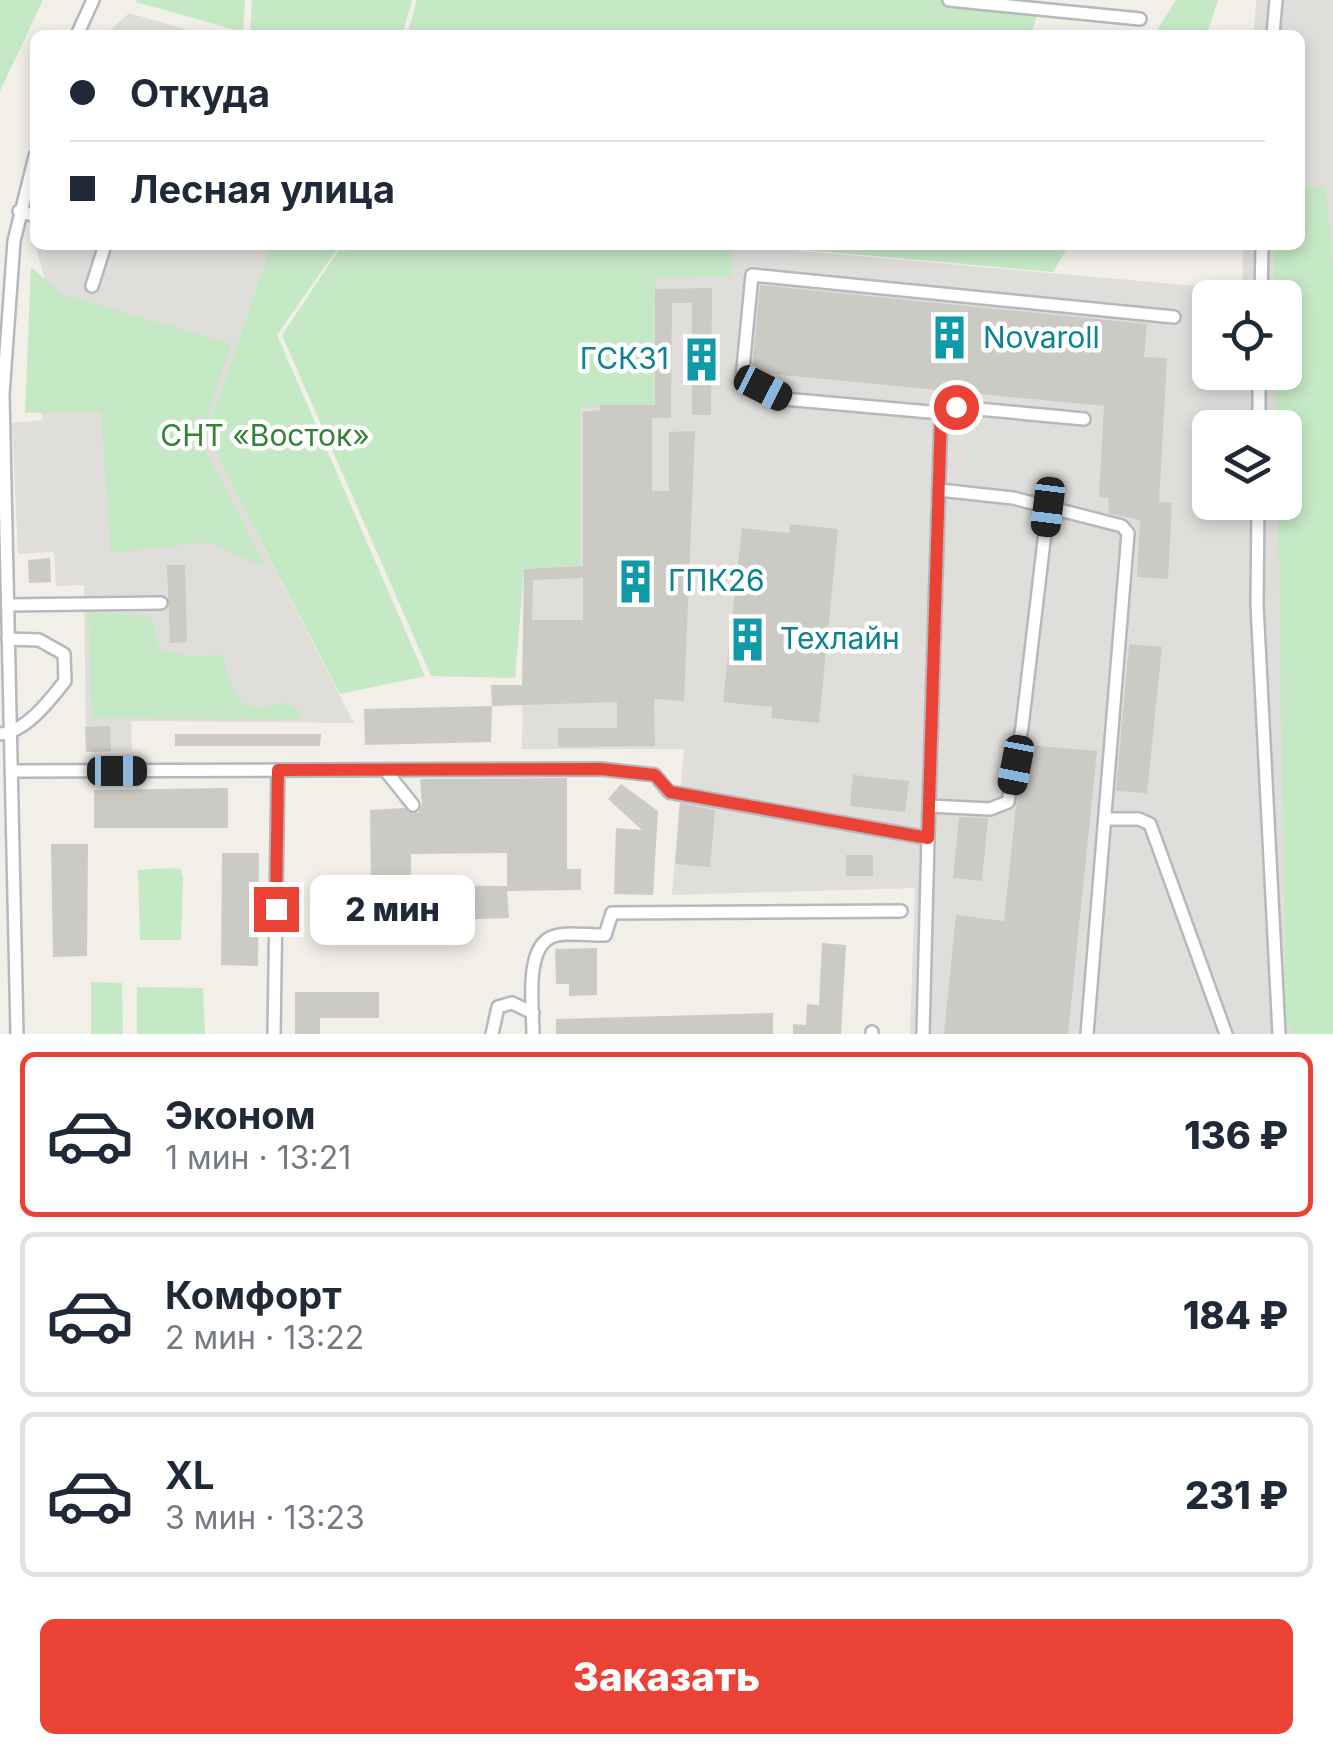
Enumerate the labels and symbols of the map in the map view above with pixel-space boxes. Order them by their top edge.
building icon: Novaroll [926,314,974,362]
place label: Novaroll [983,319,1100,355]
building icon: ГСК31 [678,335,726,383]
place label: ГСК31 [580,340,669,376]
car [729,361,797,415]
route start [934,385,979,430]
park label: СНТ «Восток» [160,417,370,453]
car [1029,475,1067,539]
building icon: ГПК26 [611,557,659,605]
place label: ГПК26 [668,562,765,598]
building icon: Техлайн [723,615,771,663]
place label: Техлайн [780,620,900,656]
car [996,733,1036,797]
car [87,756,147,786]
callout: 2 мин [311,874,476,944]
route end [254,887,299,932]

